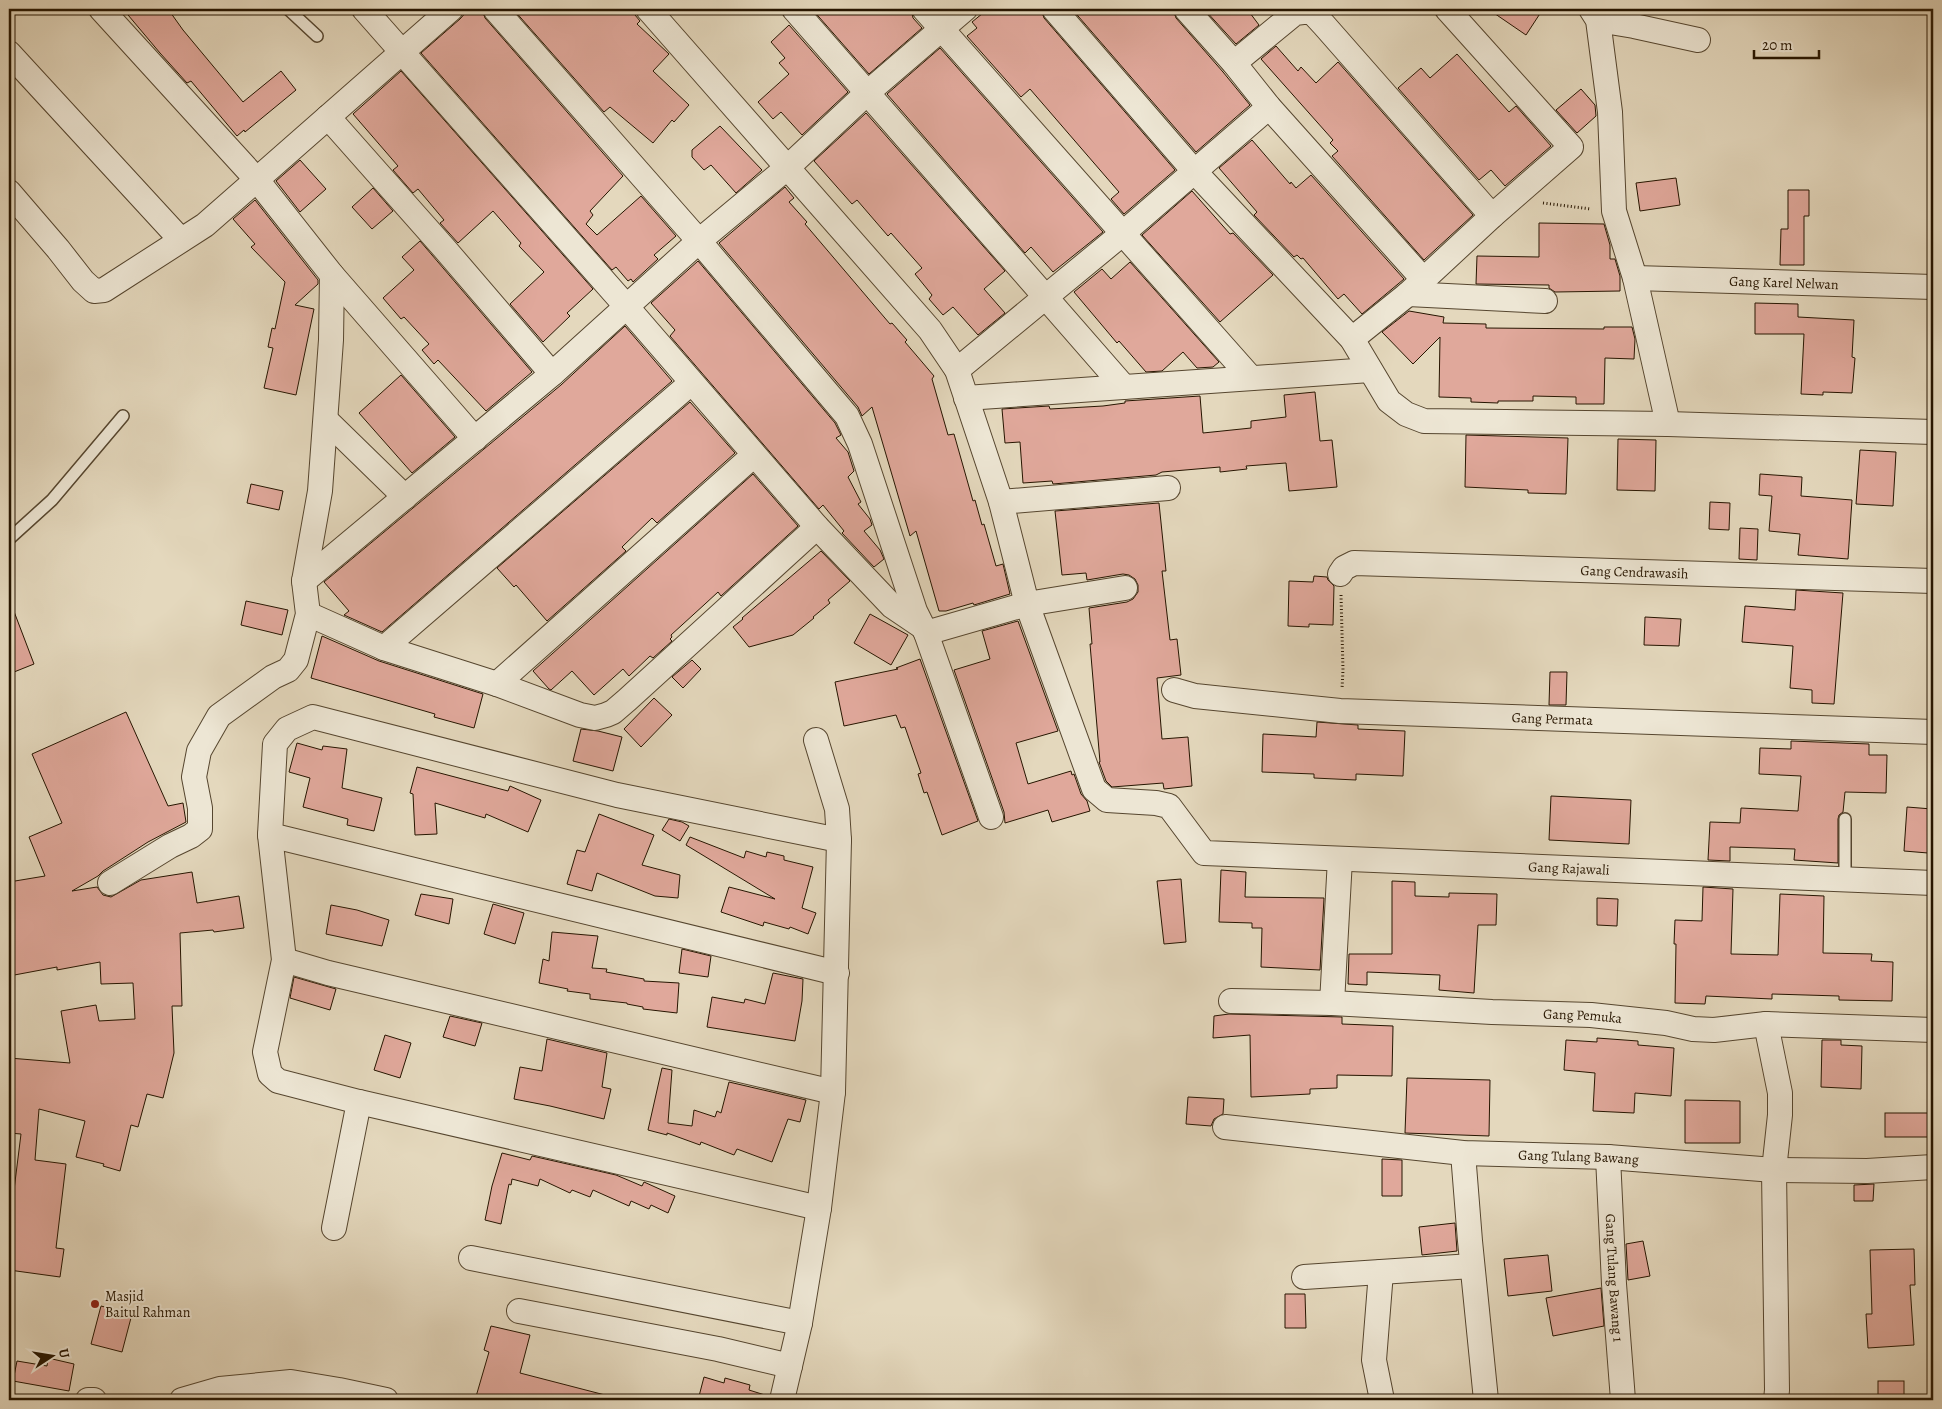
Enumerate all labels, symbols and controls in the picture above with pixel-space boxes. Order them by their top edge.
scale bar [1754,28,1820,60]
text: 20 m [1762,35,1793,55]
street label: Gang Karel Nelwan [1729,272,1839,294]
street label: Gang Cendrawasih [1580,561,1689,583]
street label: Gang Permata [1511,708,1594,730]
street label: Gang Rajawali [1528,857,1610,880]
street label: Gang Pemuka [1543,1005,1623,1028]
street label: Gang Tulang Bawang [1518,1146,1640,1169]
street label: Gang Tulang Bawang 1 [1601,1213,1627,1343]
place label: Masjid Baitul Rahman [105,1287,191,1322]
marker: Masjid Baitul Rahman [89,1298,101,1310]
north arrow [28,1332,78,1382]
text: U [54,1347,74,1360]

